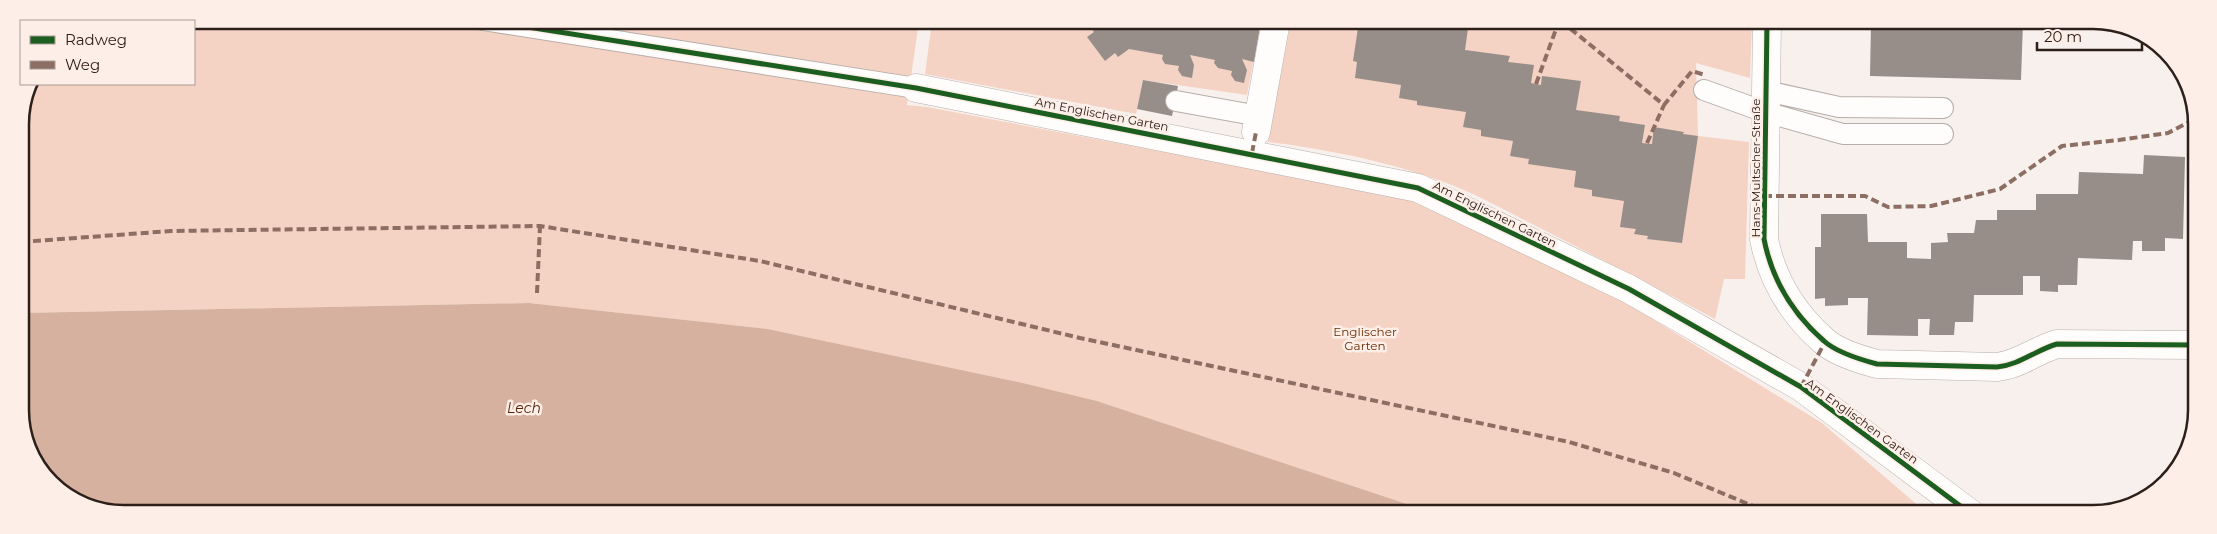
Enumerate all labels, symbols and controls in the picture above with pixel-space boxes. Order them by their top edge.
legend [20,20,195,85]
scale bar [2037,20,2142,52]
text: 20 m [2044,27,2082,46]
text: Radweg [65,30,127,49]
text: Weg [65,55,100,74]
street label: Am Englischen Garten [1034,94,1170,134]
street label: Hans-Multscher-Straße [1748,99,1763,237]
street label: Am Englischen Garten [1431,177,1559,251]
park label: Englischer Garten [1333,324,1397,353]
street label: Am Englischen Garten [1803,375,1921,467]
water label: Lech [507,399,541,417]

